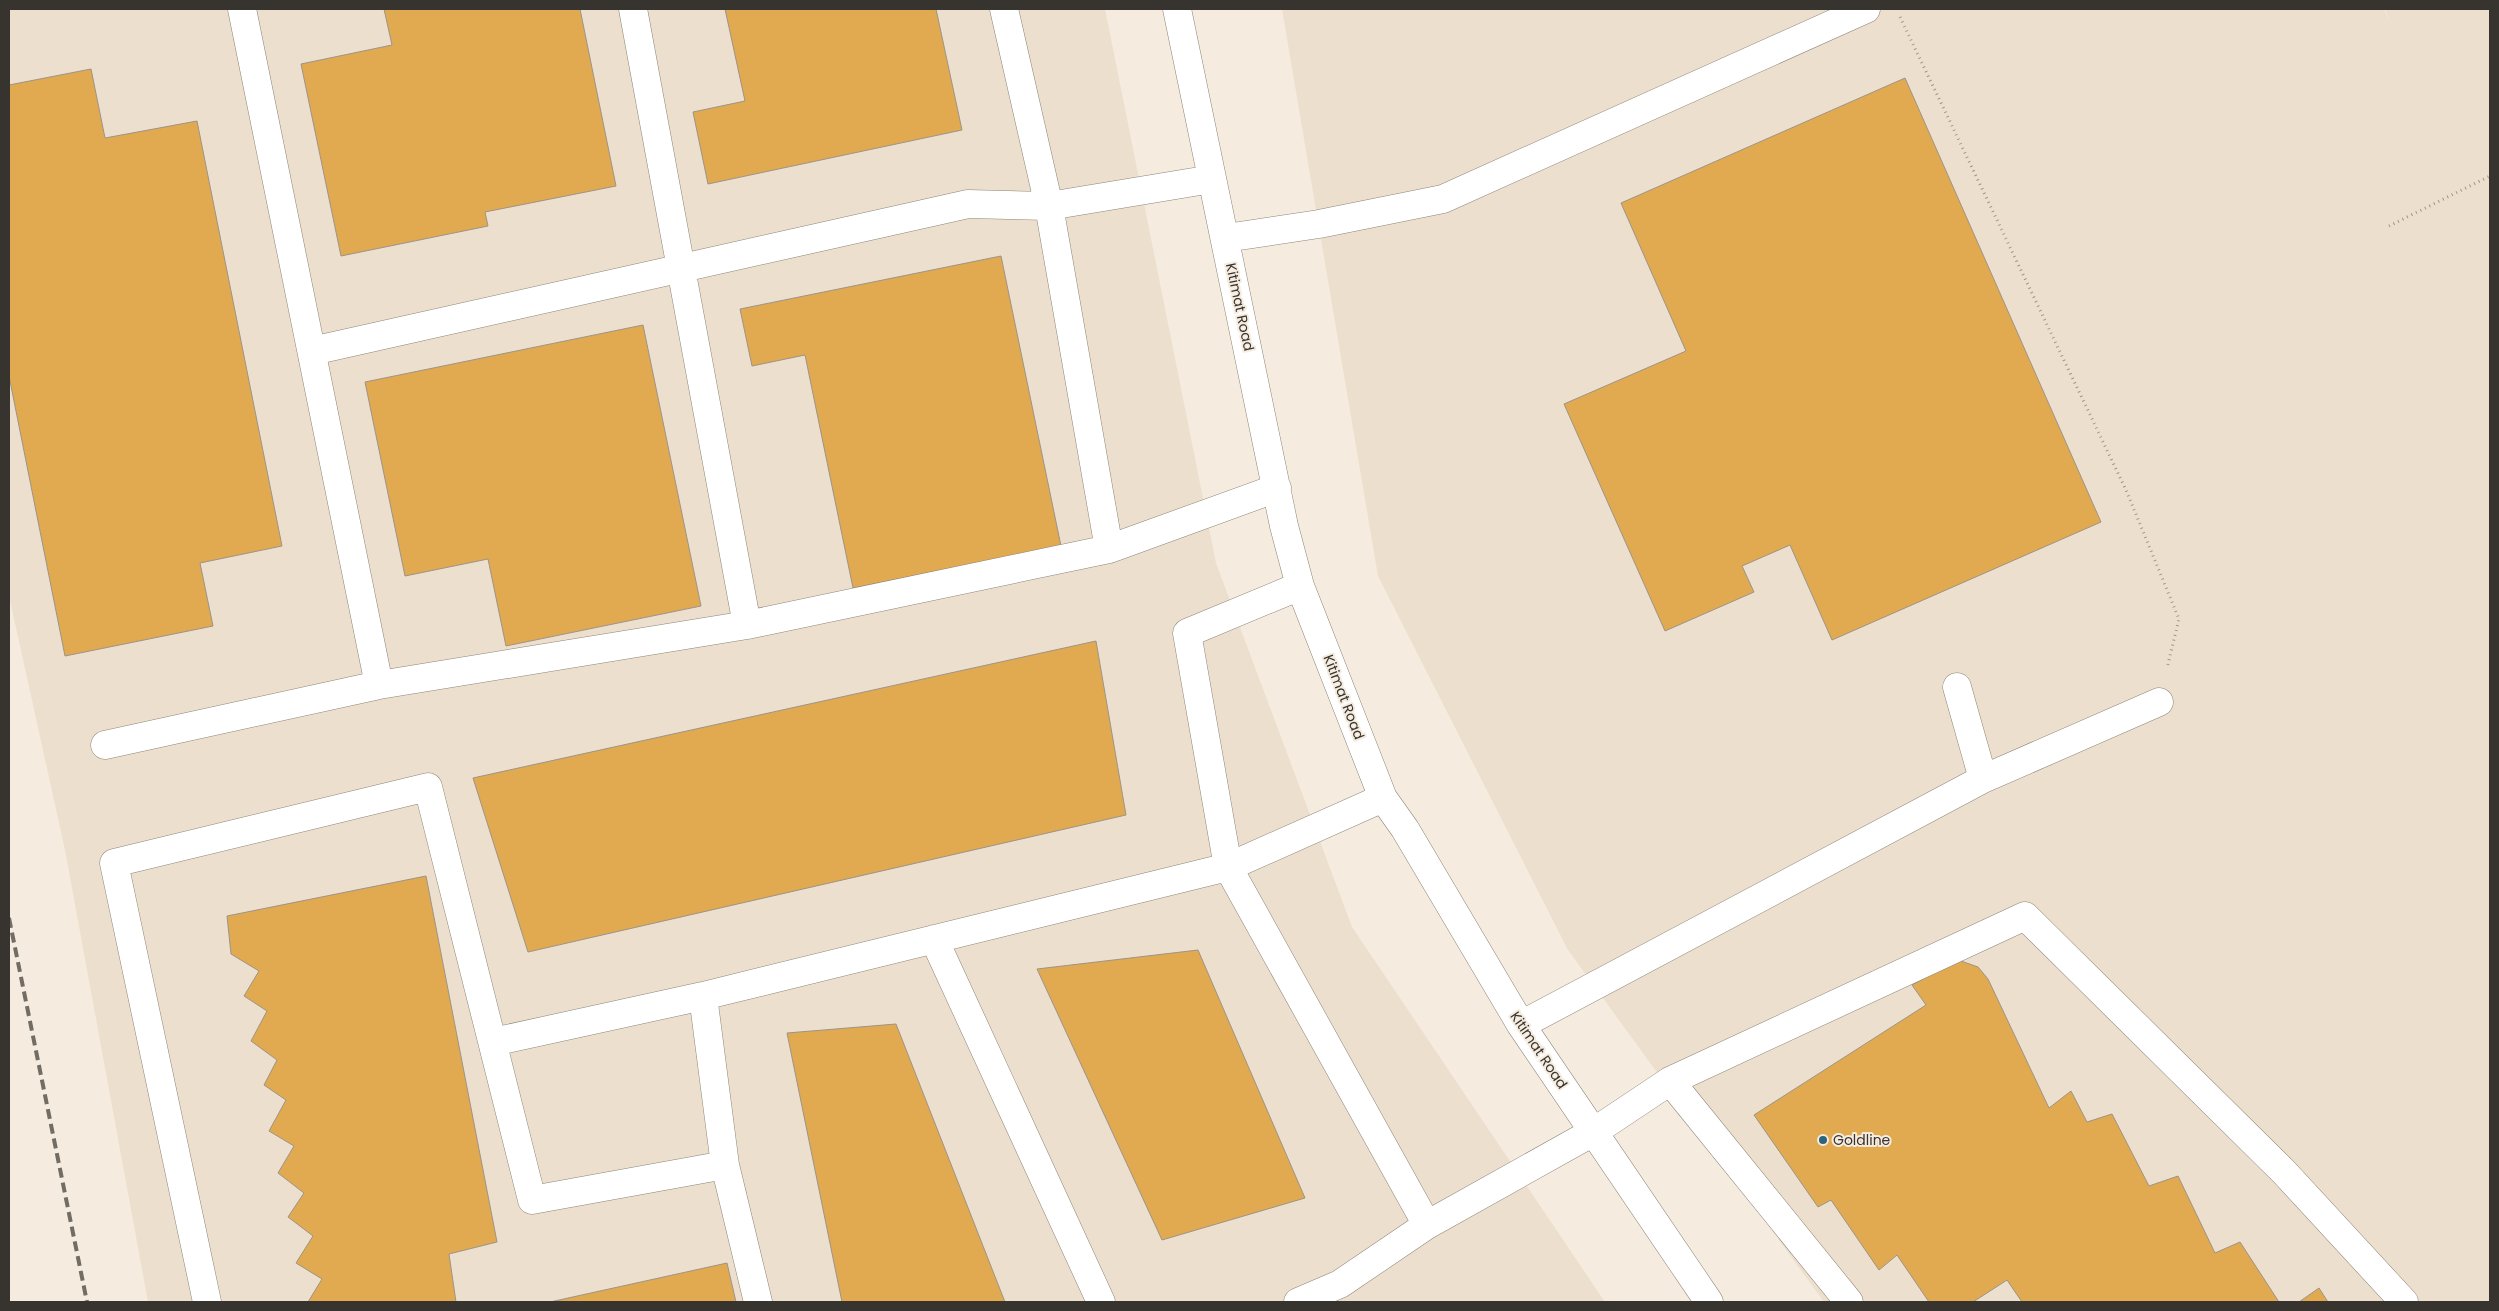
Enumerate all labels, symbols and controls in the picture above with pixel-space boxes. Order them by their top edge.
street label: Kitimat Road [1221,261,1259,353]
street label: Kitimat Road [1319,652,1369,742]
street label: Kitimat Road [1506,1007,1572,1093]
place label: Goldline [1833,1130,1891,1150]
marker: Goldline [1817,1134,1829,1146]

